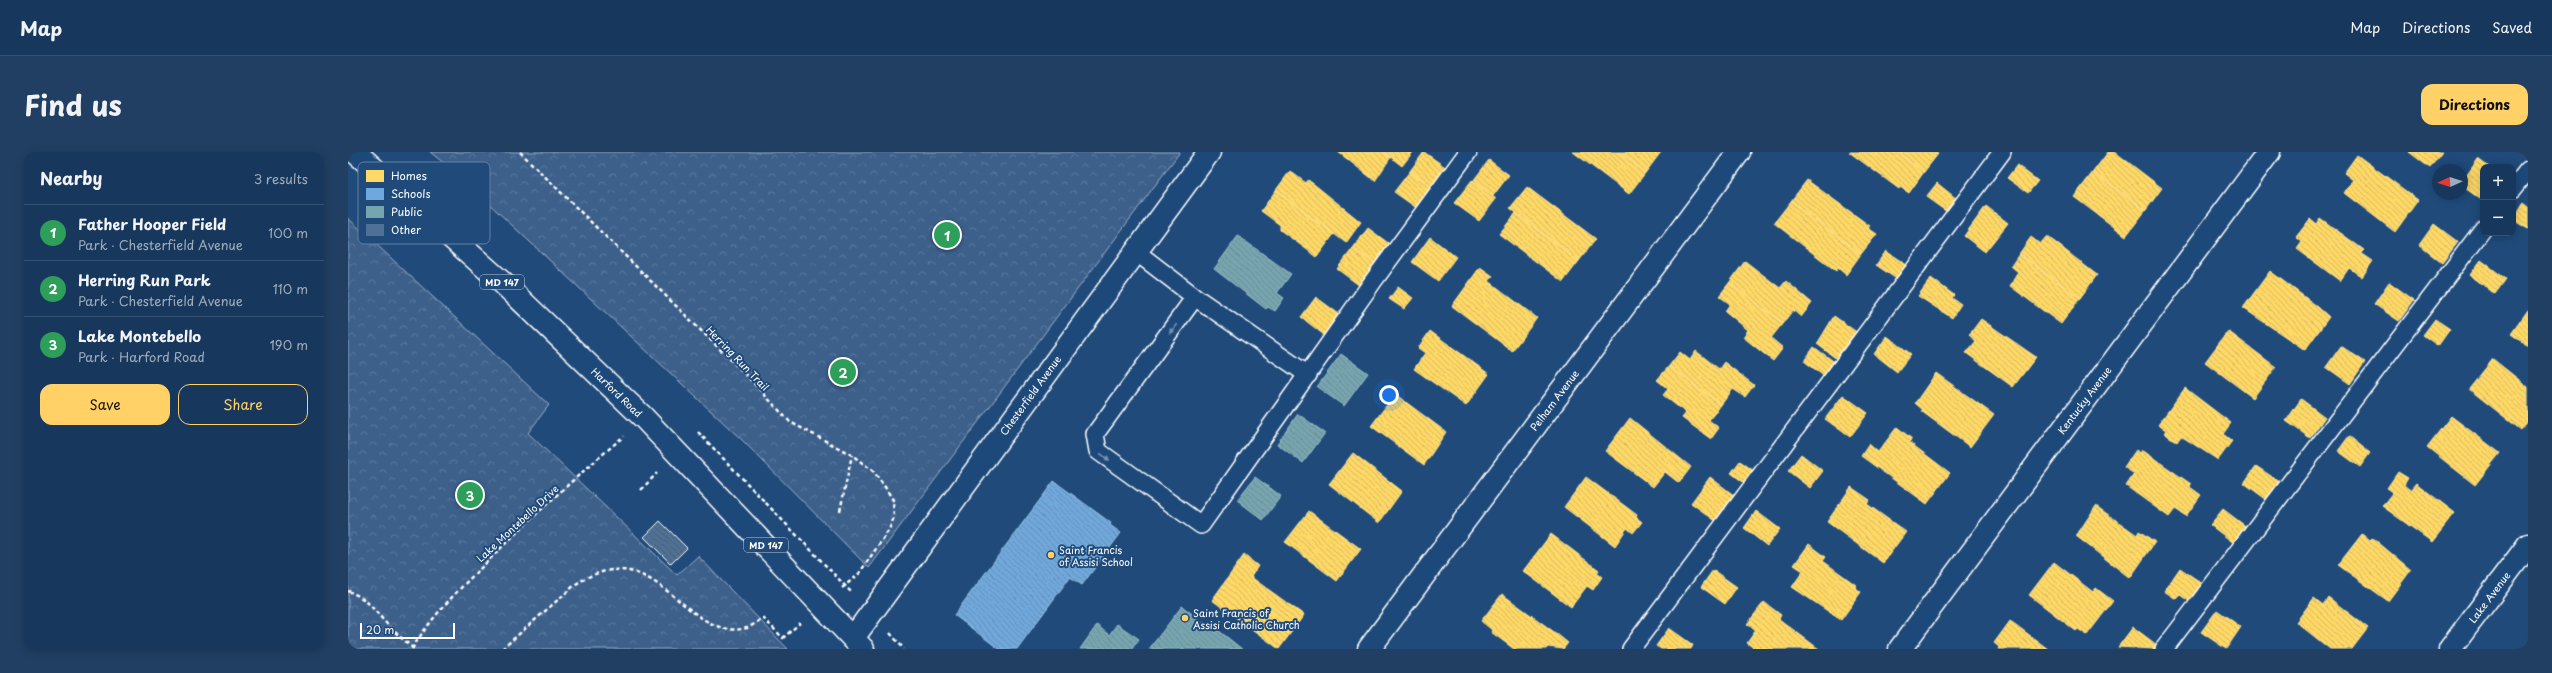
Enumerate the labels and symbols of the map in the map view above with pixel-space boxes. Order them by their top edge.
legend [358,162,490,244]
north arrow [2432,164,2468,200]
text: Homes [391,167,427,184]
text: Schools [391,185,431,202]
text: Public [391,203,422,220]
pin: 1 [934,220,960,250]
text: Other [391,221,422,238]
road number: MD 147 [480,275,524,289]
street label: Herring Run Trail [703,322,773,394]
one-way arrow [1169,323,1177,334]
street label: Chesterfield Avenue [996,352,1064,438]
pin: 2 [830,357,856,387]
street label: Kentucky Avenue [2054,363,2115,437]
street label: Harford Road [588,364,646,420]
street label: Pelham Avenue [1526,366,1582,434]
your location [1379,385,1399,405]
one-way arrow [1100,452,1111,461]
pin: 3 [457,480,483,510]
street label: Lake Montebello Drive [473,481,561,565]
road number: MD 147 [744,538,788,552]
place label: Saint Francis of Assisi School [1059,542,1133,569]
marker: Saint Francis of Assisi School [1046,550,1056,560]
street label: Lake Avenue [2465,568,2514,626]
place label: Saint Francis of Assisi Catholic Church [1193,605,1300,632]
marker: Saint Francis of Assisi Catholic Church [1180,613,1190,623]
scale bar [360,621,455,640]

